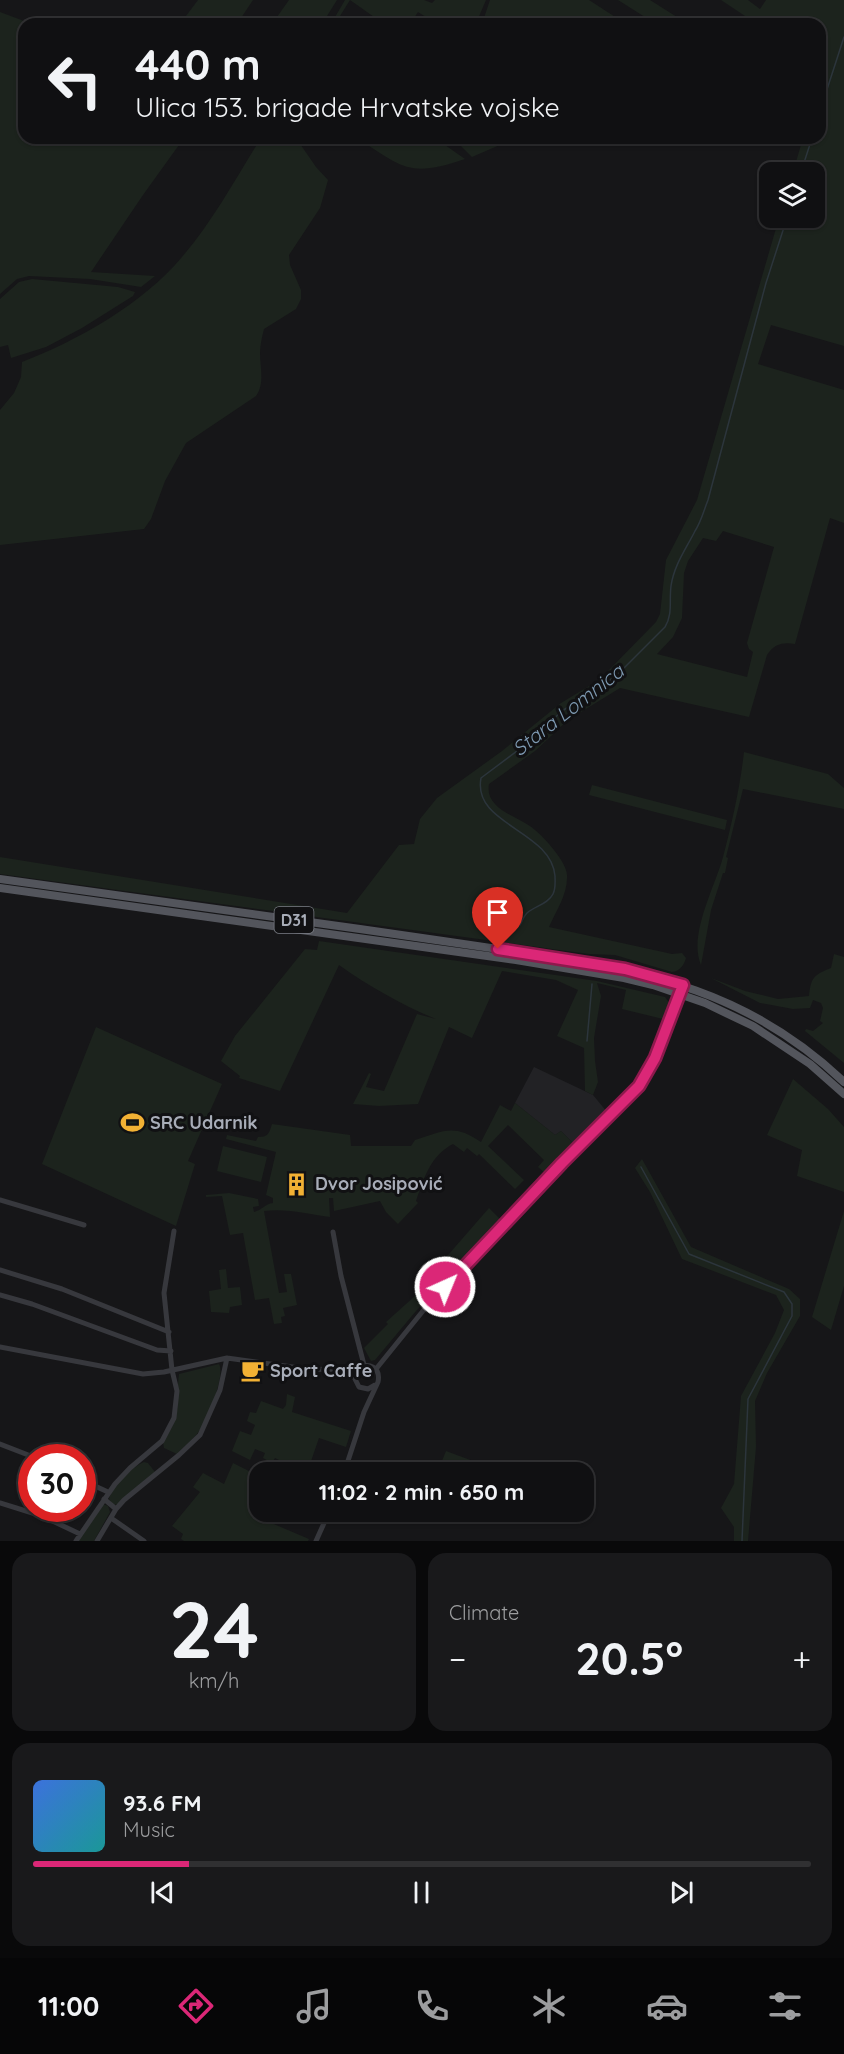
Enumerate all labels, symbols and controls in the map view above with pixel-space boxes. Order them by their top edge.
text: 440 m [135,38,261,91]
icon: left [36,42,114,120]
text: Ulica 153. brigade Hrvatske vojske [135,90,560,124]
map controls [759,162,825,228]
button: layers [759,162,825,228]
water label: Stara Lomnica [507,657,630,761]
pin [472,887,523,949]
icon: arrive [481,896,514,929]
road number: D31 [274,907,314,933]
sports icon: SRC Udarnik [119,1110,145,1136]
place label: SRC Udarnik [150,1111,258,1134]
building icon: Dvor Josipović [284,1171,310,1197]
place label: Dvor Josipović [315,1172,442,1195]
position arrow [413,1255,477,1319]
cafe icon: Sport Caffe [239,1358,265,1384]
place label: Sport Caffe [270,1359,372,1382]
speed limit sign: 30 [18,1444,96,1522]
text: 11:02 · 2 min · 650 m [319,1478,524,1506]
text: 24 [169,1580,259,1678]
text: Climate [449,1600,519,1625]
text: 20.5° [575,1630,683,1686]
text: − [449,1638,466,1679]
text: + [792,1638,811,1679]
text: km/h [189,1668,239,1693]
text: 93.6 FM [123,1789,202,1817]
text: Music [123,1817,175,1842]
icon: previous [146,1876,179,1909]
icon: pause [405,1876,438,1909]
icon: next [665,1876,698,1909]
icon: directions [175,1985,217,2027]
icon: music [293,1985,335,2027]
icon: phone [411,1985,453,2027]
icon: climate [528,1985,570,2027]
icon: car [646,1985,688,2027]
icon: filters [764,1985,806,2027]
text: 11:00 [38,1989,99,2023]

